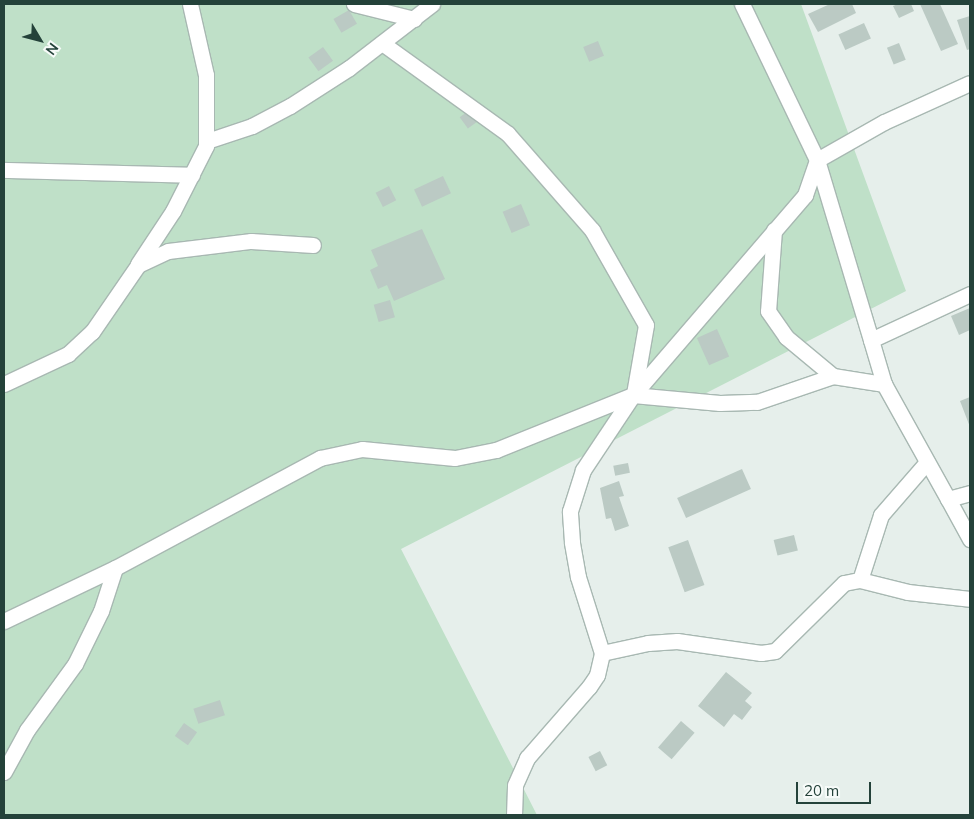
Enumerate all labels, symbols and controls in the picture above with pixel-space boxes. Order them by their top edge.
north arrow [15,15,65,65]
text: N [42,39,62,59]
scale bar [799,772,874,804]
text: 20 m [804,781,839,800]

